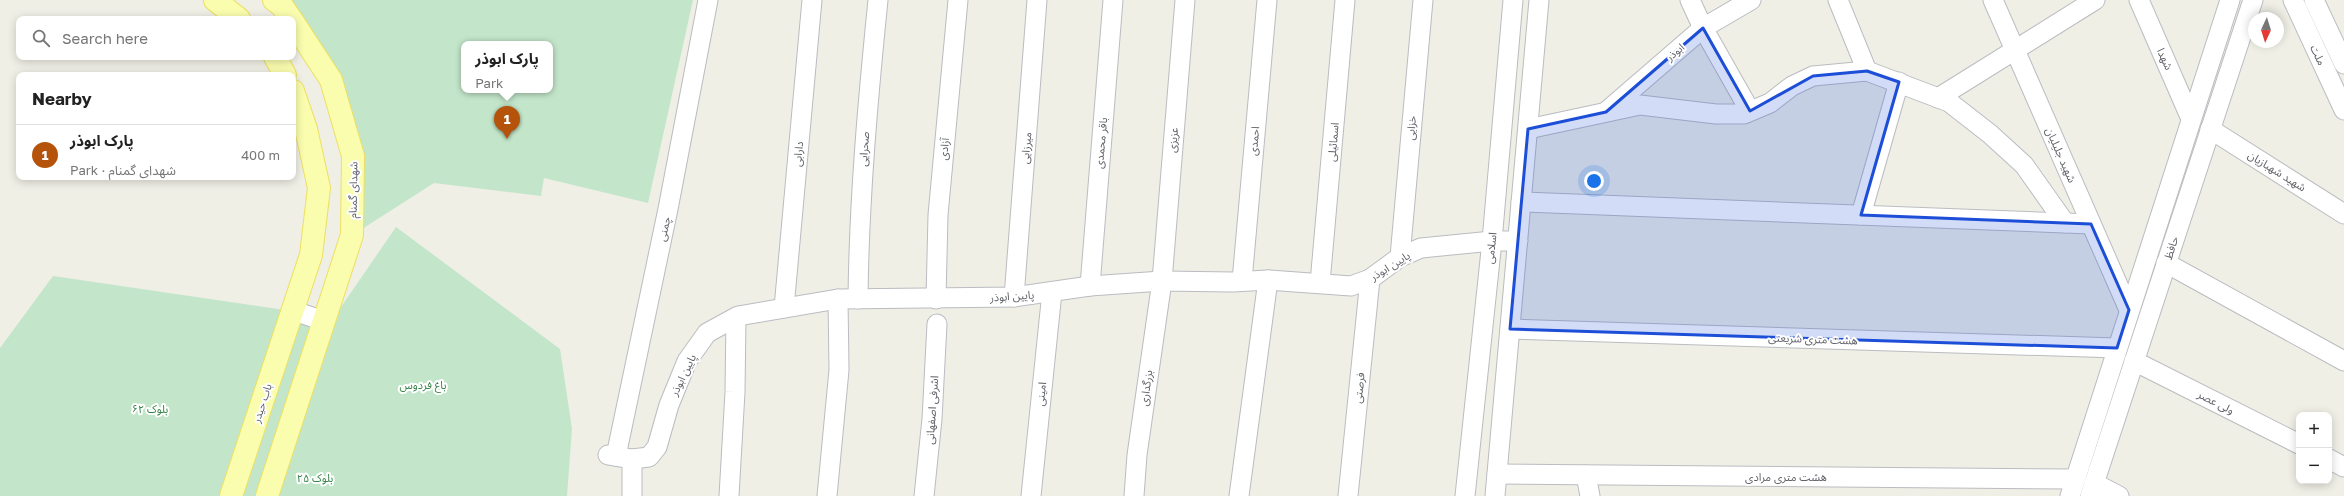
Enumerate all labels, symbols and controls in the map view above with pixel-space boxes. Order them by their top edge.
north arrow [2248,12,2284,48]
search box [16,16,296,60]
icon: search [30,27,52,49]
text: Search here [62,29,148,47]
street label: ابوذر [1662,40,1687,65]
popup [461,41,553,93]
street label: ملت [2308,42,2329,67]
street label: شهدا [2155,46,2176,72]
text: پارک ابوذر [475,49,539,67]
text: Park [475,75,503,91]
text: Nearby [32,88,92,109]
pin: 1 [494,106,520,139]
street label: خزایی [1403,115,1419,141]
street label: باقر محمدی [1092,117,1110,169]
street label: اسمائیلی [1324,122,1342,162]
street label: شهید جلیلیان [2043,125,2080,185]
street label: عزیزی [1165,126,1181,153]
street label: احمدی [1246,126,1262,156]
text: پارک ابوذر [70,131,134,149]
street label: صحرایی [856,131,872,167]
street label: میرزایی [1018,131,1034,165]
street label: آزادی [936,136,952,161]
street label: دارابی [790,141,806,167]
text: 1 [42,147,48,163]
text: 400 m [241,147,280,163]
street label: شهید شهبازیان [2245,148,2309,195]
street label: شهدای گمنام [346,161,362,219]
text: Park · شهدای گمنام [70,162,176,178]
your location [1584,171,1604,191]
street label: چمنی [655,215,675,243]
street label: اسلامی [1482,232,1500,264]
street label: حافظ [2161,234,2181,261]
street label: پایین ابوذر [1366,248,1413,285]
street label: پایین ابوذر [988,287,1035,306]
street label: هشت متری شریعتی [1768,330,1858,348]
street label: پایین ابوذر [666,352,700,400]
street label: بزرگداری [1137,369,1155,407]
street label: فرصتی [1350,372,1368,404]
street label: اشرفی اصفهانی [923,375,941,445]
park label: باغ فردوس [400,378,446,393]
street label: امینی [1033,381,1049,407]
street label: باب حیدر [249,382,275,425]
street label: ولی عصر [2195,386,2237,417]
park label: بلوک ۶۲ [132,402,168,416]
map controls [2296,412,2332,484]
button: + [2296,412,2332,448]
button: − [2296,448,2332,484]
street label: هشت متری مرادی [1745,470,1827,484]
park label: بلوک ۲۵ [297,471,333,485]

